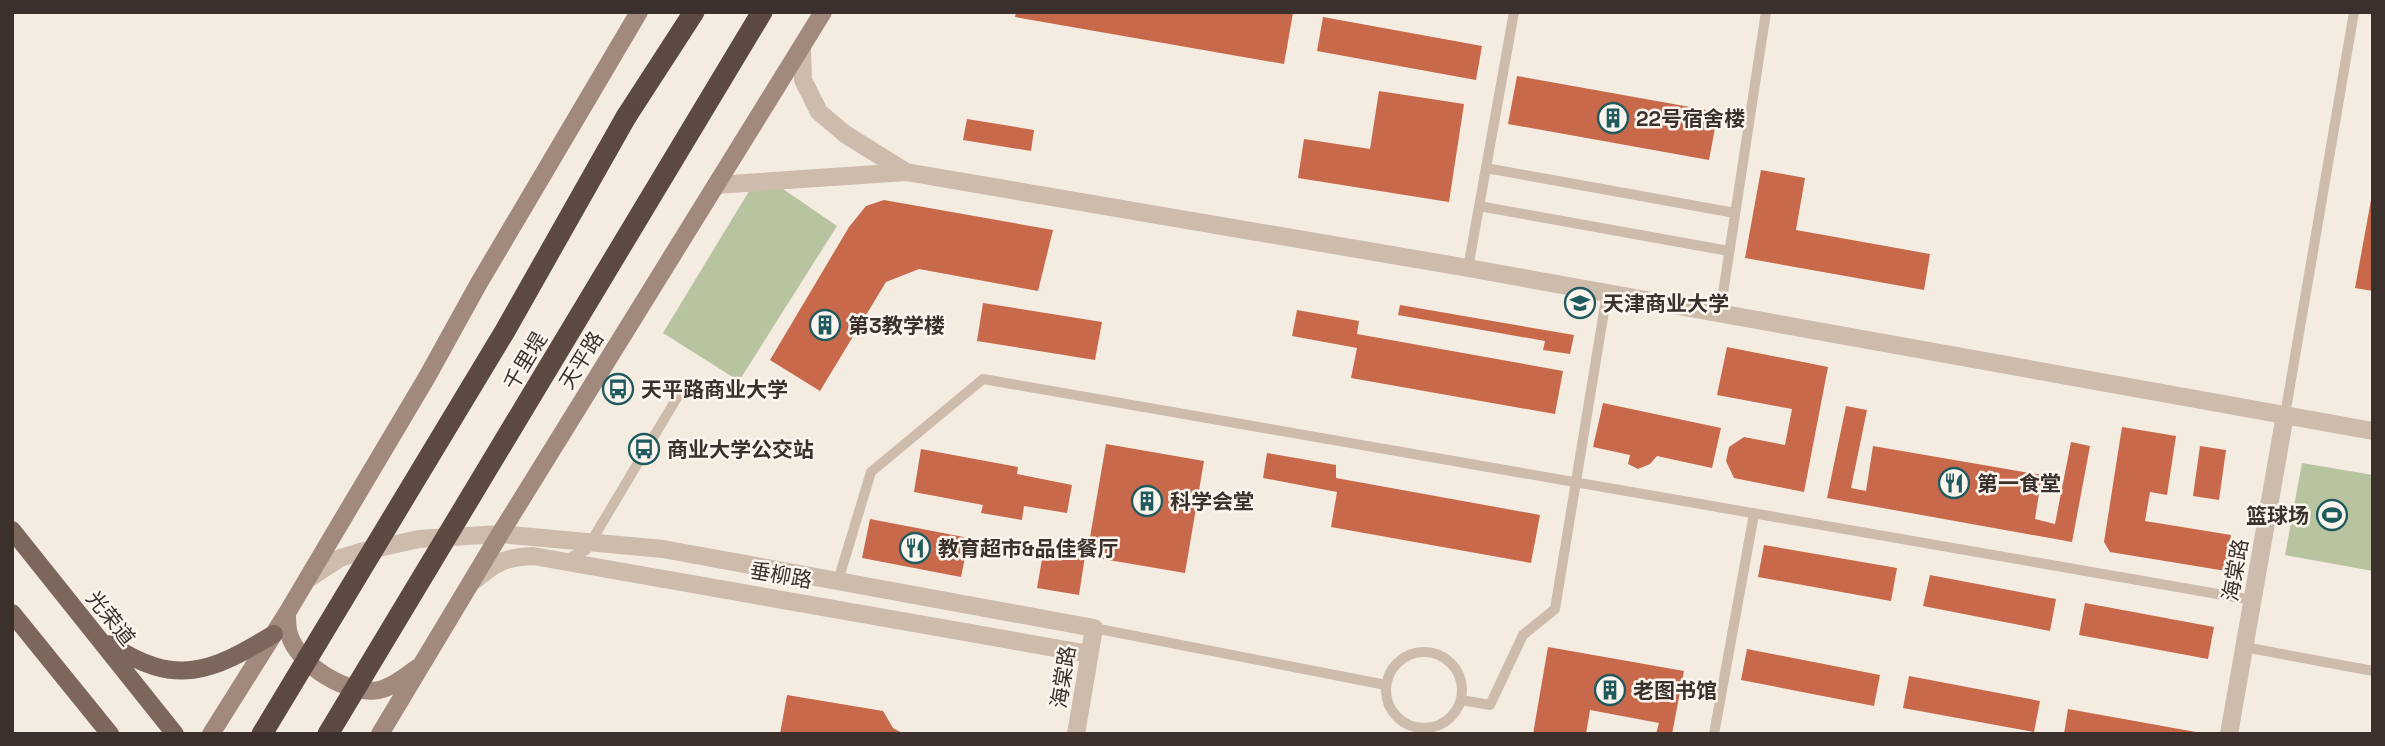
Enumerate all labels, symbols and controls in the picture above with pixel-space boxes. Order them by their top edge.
building icon: 22号宿舍楼 [1596,101,1630,135]
place label: 22号宿舍楼 [1636,105,1745,132]
school or university icon: 天津商业大学 [1563,286,1597,320]
place label: 天津商业大学 [1603,290,1729,317]
building icon: 第3教学楼 [808,308,842,342]
place label: 第3教学楼 [848,312,945,339]
street label: 天平路 [553,326,609,394]
street label: 千里堤 [497,327,553,395]
bus stop icon: 天平路商业大学 [601,372,635,406]
place label: 天平路商业大学 [641,376,788,403]
bus stop icon: 商业大学公交站 [627,432,661,466]
place label: 商业大学公交站 [667,436,814,463]
restaurant icon: 第一食堂 [1937,466,1971,500]
place label: 第一食堂 [1977,470,2061,497]
building icon: 科学会堂 [1130,484,1164,518]
place label: 科学会堂 [1170,488,1254,515]
sports icon: 篮球场 [2315,498,2349,532]
place label: 篮球场 [2246,502,2309,529]
restaurant icon: 教育超市&品佳餐厅 [898,531,932,565]
place label: 教育超市&品佳餐厅 [938,535,1118,562]
street label: 海棠路 [2216,537,2254,603]
street label: 垂柳路 [748,556,814,594]
street label: 光荣道 [81,585,141,651]
street label: 海棠路 [1045,644,1081,710]
building icon: 老图书馆 [1593,673,1627,707]
place label: 老图书馆 [1633,677,1717,704]

